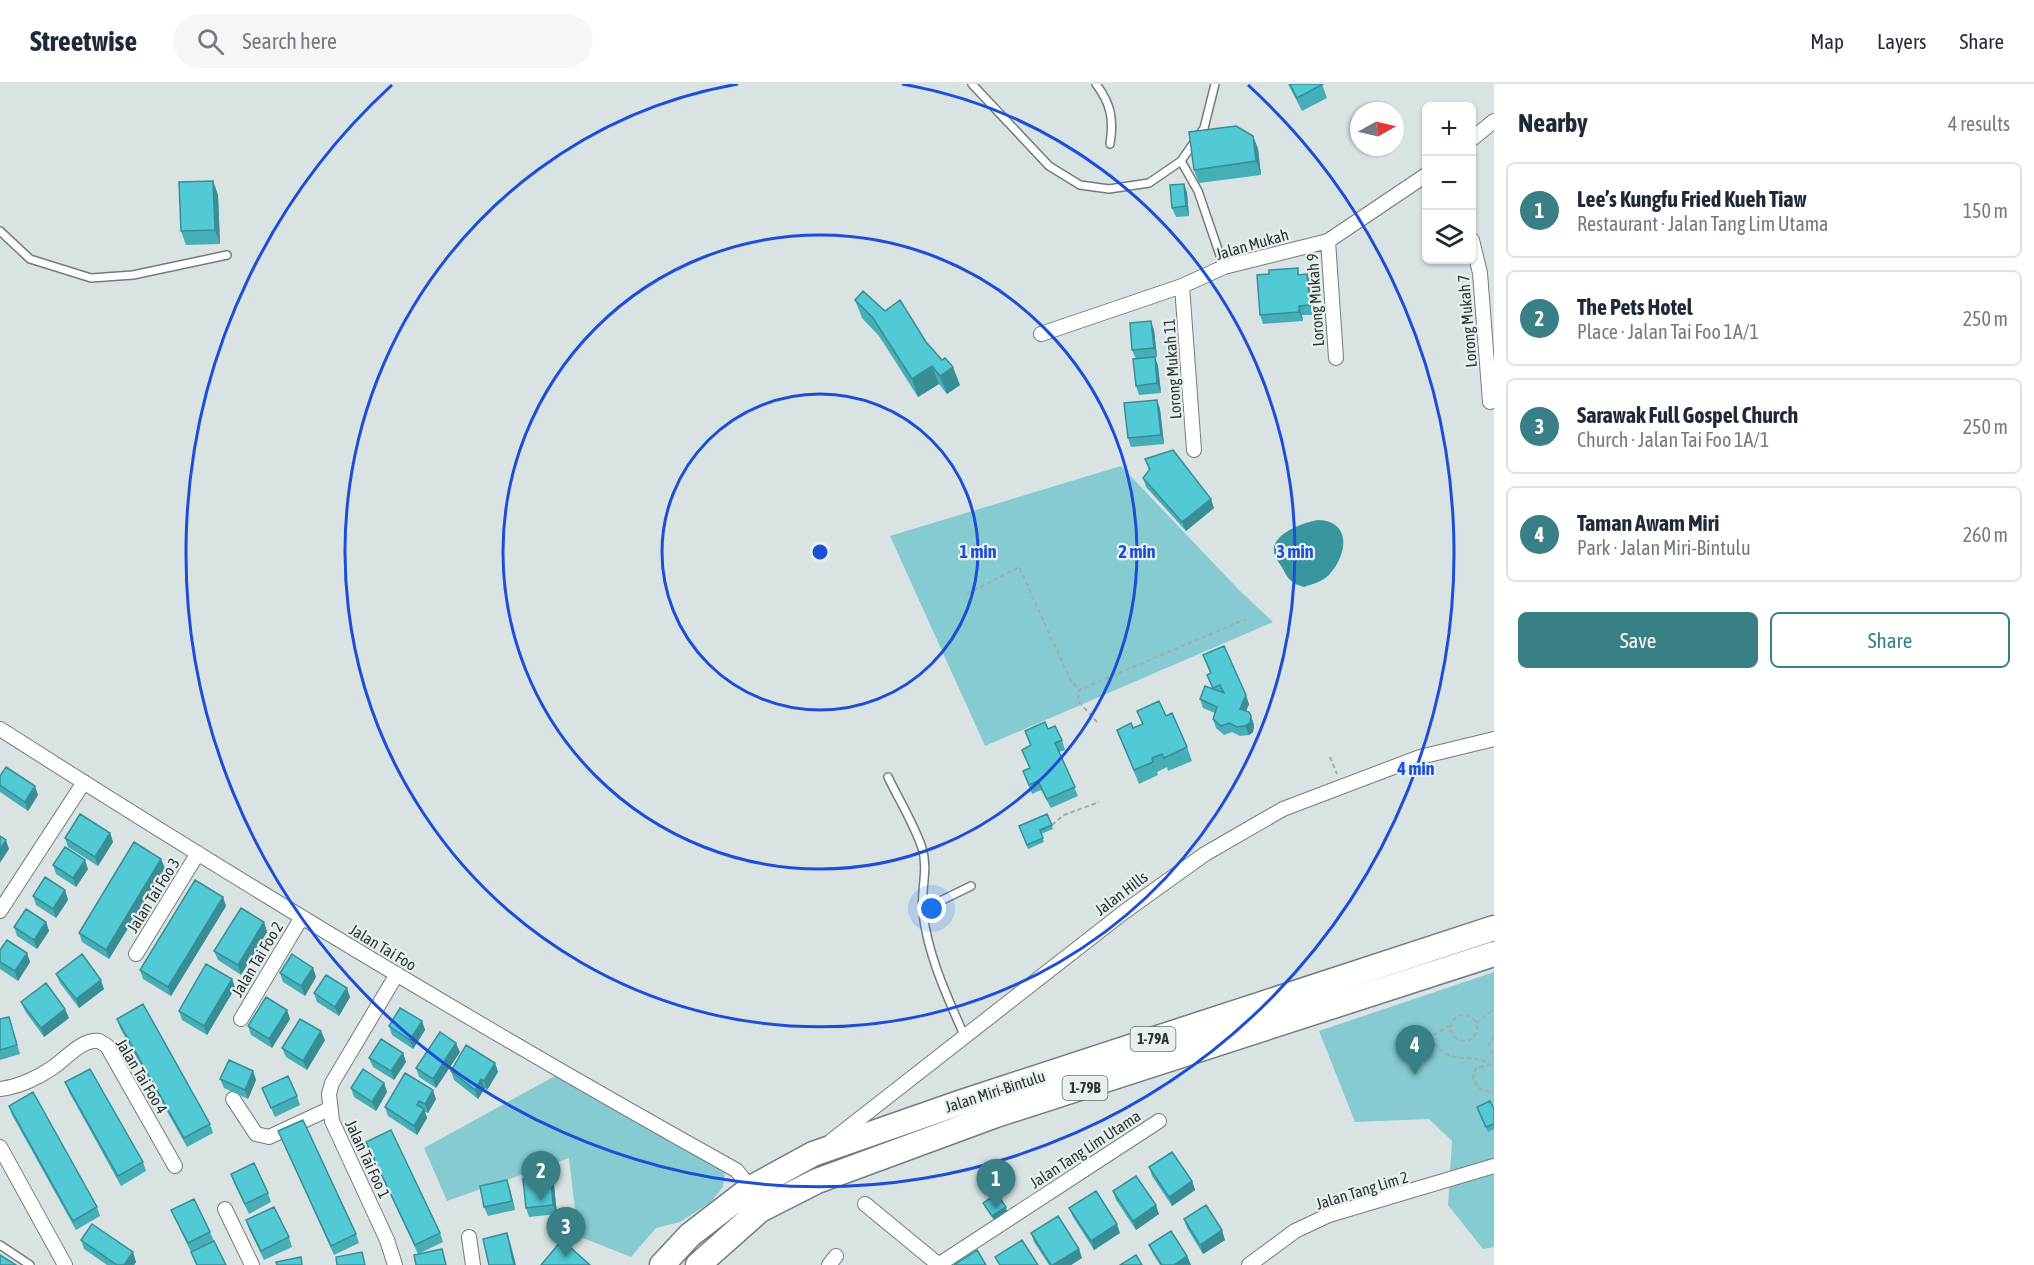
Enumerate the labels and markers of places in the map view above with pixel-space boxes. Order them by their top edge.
centre of rings [810,542,830,562]
pin: 4 [1396,1026,1434,1075]
pin: 2 [522,1152,560,1201]
pin: 1 [976,1160,1016,1209]
pin: 3 [546,1208,586,1257]

